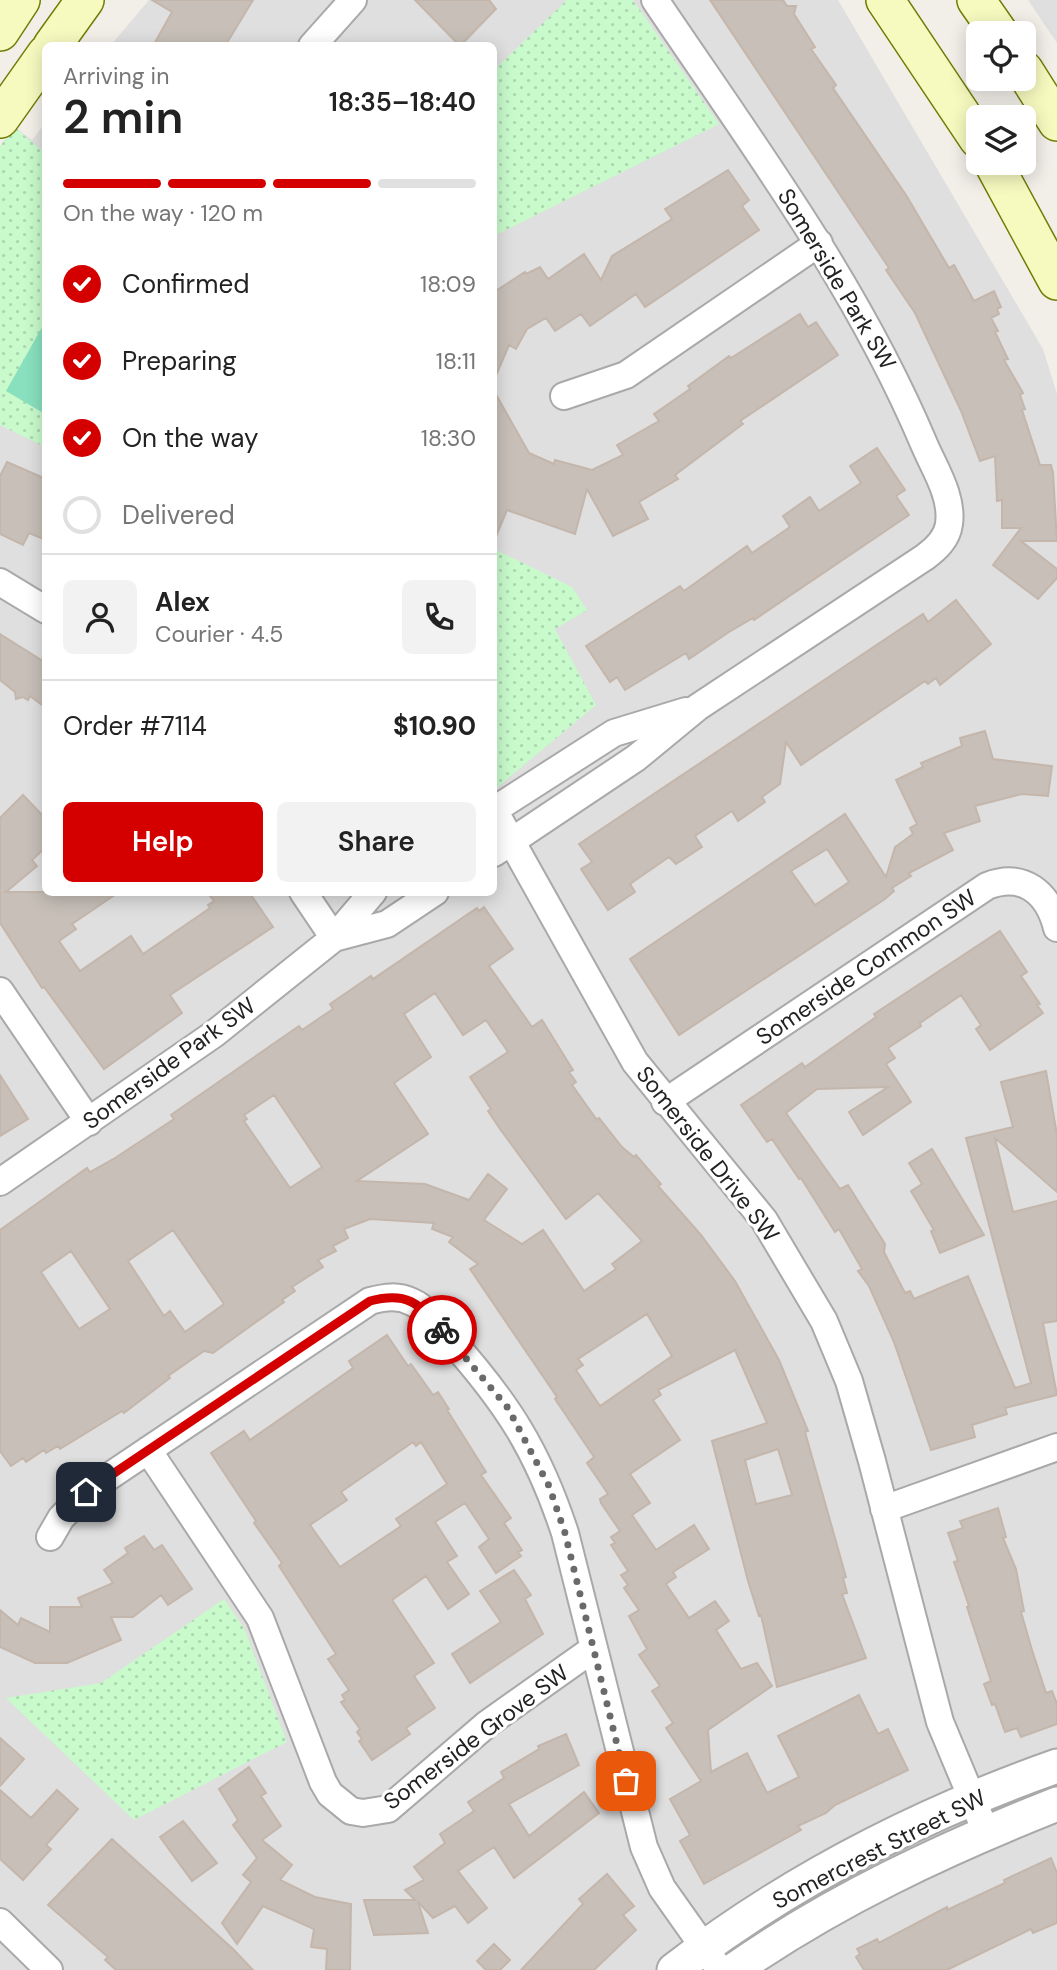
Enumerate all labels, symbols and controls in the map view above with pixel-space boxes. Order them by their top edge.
map controls [966,21,1036,175]
button: locate [966,21,1036,91]
text: Arriving in [63,61,169,91]
text: 18:35–18:40 [329,85,476,119]
text: 2 min [63,87,183,147]
button: layers [966,105,1036,175]
street label: Somerside Park SW [771,183,903,375]
text: On the way · 120 m [63,198,263,228]
icon: check [63,265,101,303]
text: Confirmed [122,267,249,301]
text: 18:09 [420,269,476,299]
icon: check [63,342,101,380]
text: Preparing [122,344,237,378]
text: 18:11 [436,346,476,376]
icon: check [63,419,101,457]
text: On the way [122,421,258,455]
text: 18:30 [421,423,476,453]
text: Delivered [122,498,235,532]
button: person [63,580,137,654]
button: phone [402,580,476,654]
text: Alex [155,585,210,619]
text: Courier · 4.5 [155,619,283,649]
text: Order #7114 [63,709,207,743]
text: $10.90 [393,709,476,743]
button: Help [63,802,263,882]
button: Share [277,802,476,882]
street label: Somerside Common SW [750,882,982,1052]
street label: Somerside Park SW [77,990,261,1136]
street label: Somerside Drive SW [630,1060,786,1248]
courier [407,1295,477,1365]
icon: bike [423,1311,461,1349]
pin [56,1462,116,1522]
icon: home [67,1473,105,1511]
street label: Somerside Grove SW [377,1658,575,1816]
pin [596,1751,656,1811]
icon: bag [607,1762,645,1800]
street label: Somercrest Street SW [767,1782,991,1916]

